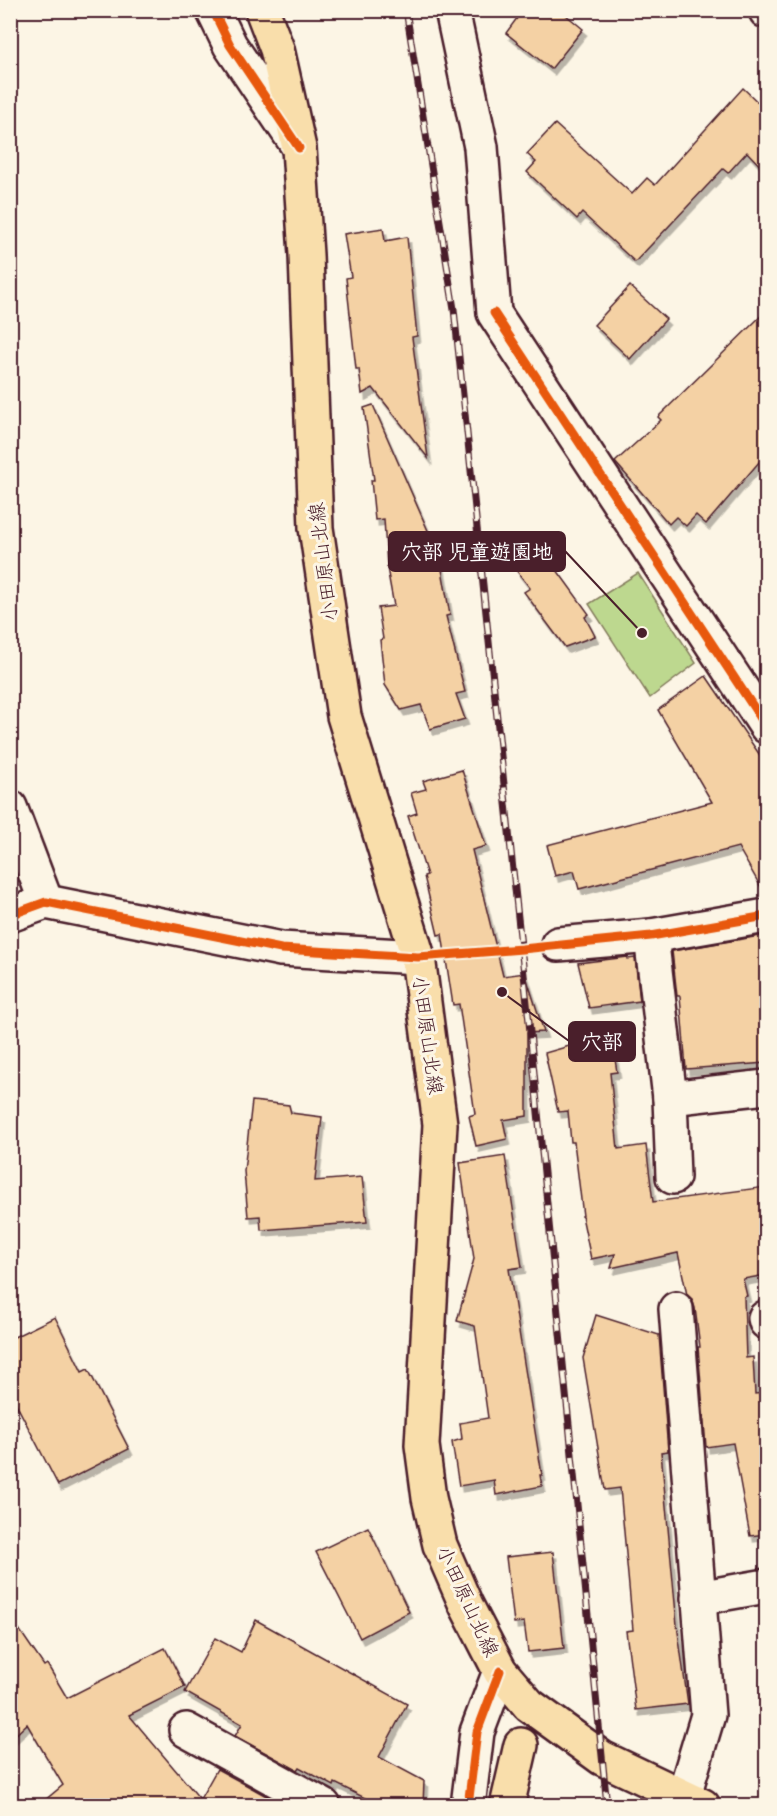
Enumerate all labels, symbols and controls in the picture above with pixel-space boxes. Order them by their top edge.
street label: 小田原山北線 [302,501,343,623]
callout: 穴部 児童遊園地 [389,532,565,571]
text: 穴部 児童遊園地 [401,537,553,566]
street label: 小田原山北線 [407,974,450,1096]
callout: 穴部 [569,1022,635,1061]
text: 穴部 [581,1027,623,1056]
street label: 小田原山北線 [431,1541,506,1661]

